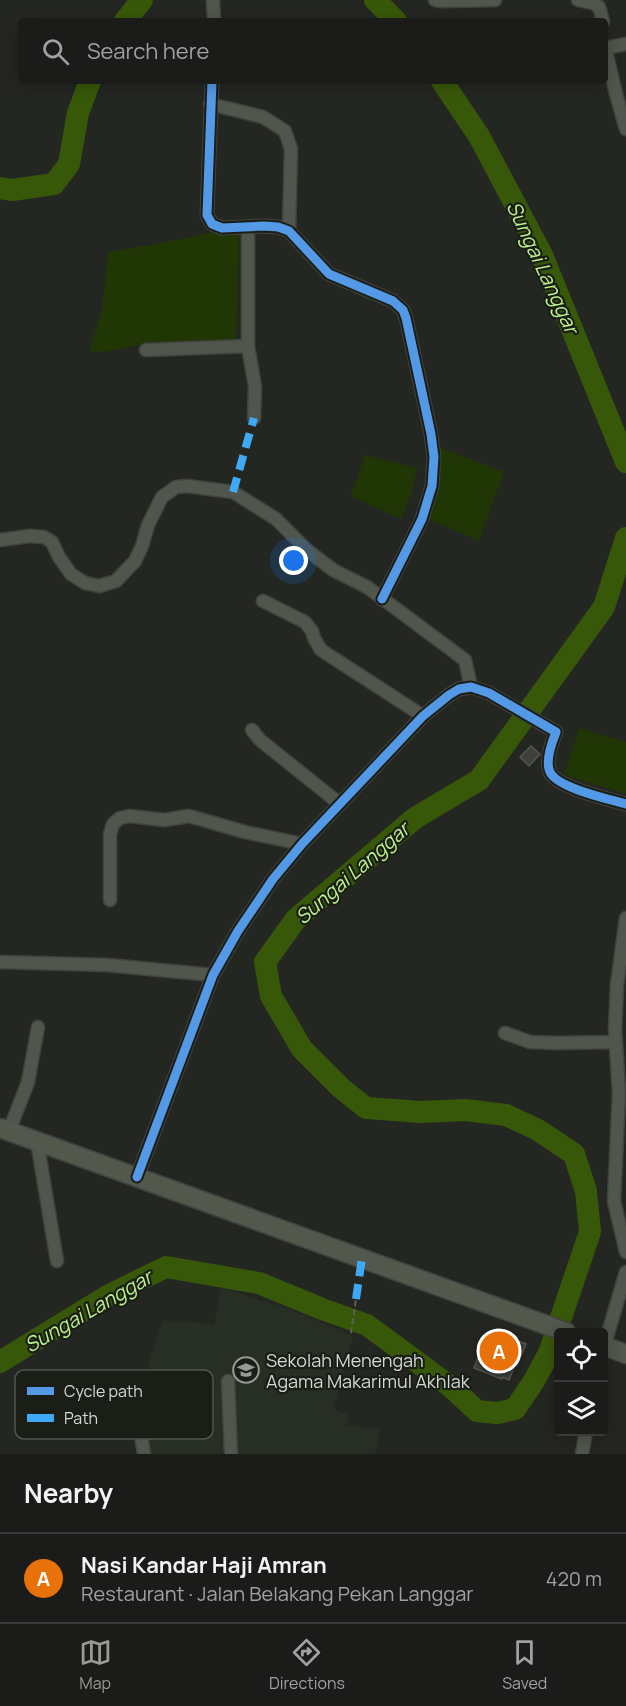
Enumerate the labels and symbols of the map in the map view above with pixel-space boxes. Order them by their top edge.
water label: Sungai Langgar [501,197,587,340]
your location [279,546,308,575]
water label: Sungai Langgar [289,814,417,930]
water label: Sungai Langgar [19,1262,159,1358]
pin: A [480,1328,518,1374]
place label: Sekolah Menengah Agama Makarimul Akhlak [266,1348,471,1393]
school or university icon: Sekolah Menengah Agama Makarimul Akhlak [231,1355,261,1385]
legend [15,1370,213,1439]
text: Cycle path [64,1380,143,1402]
text: Path [64,1407,98,1429]

